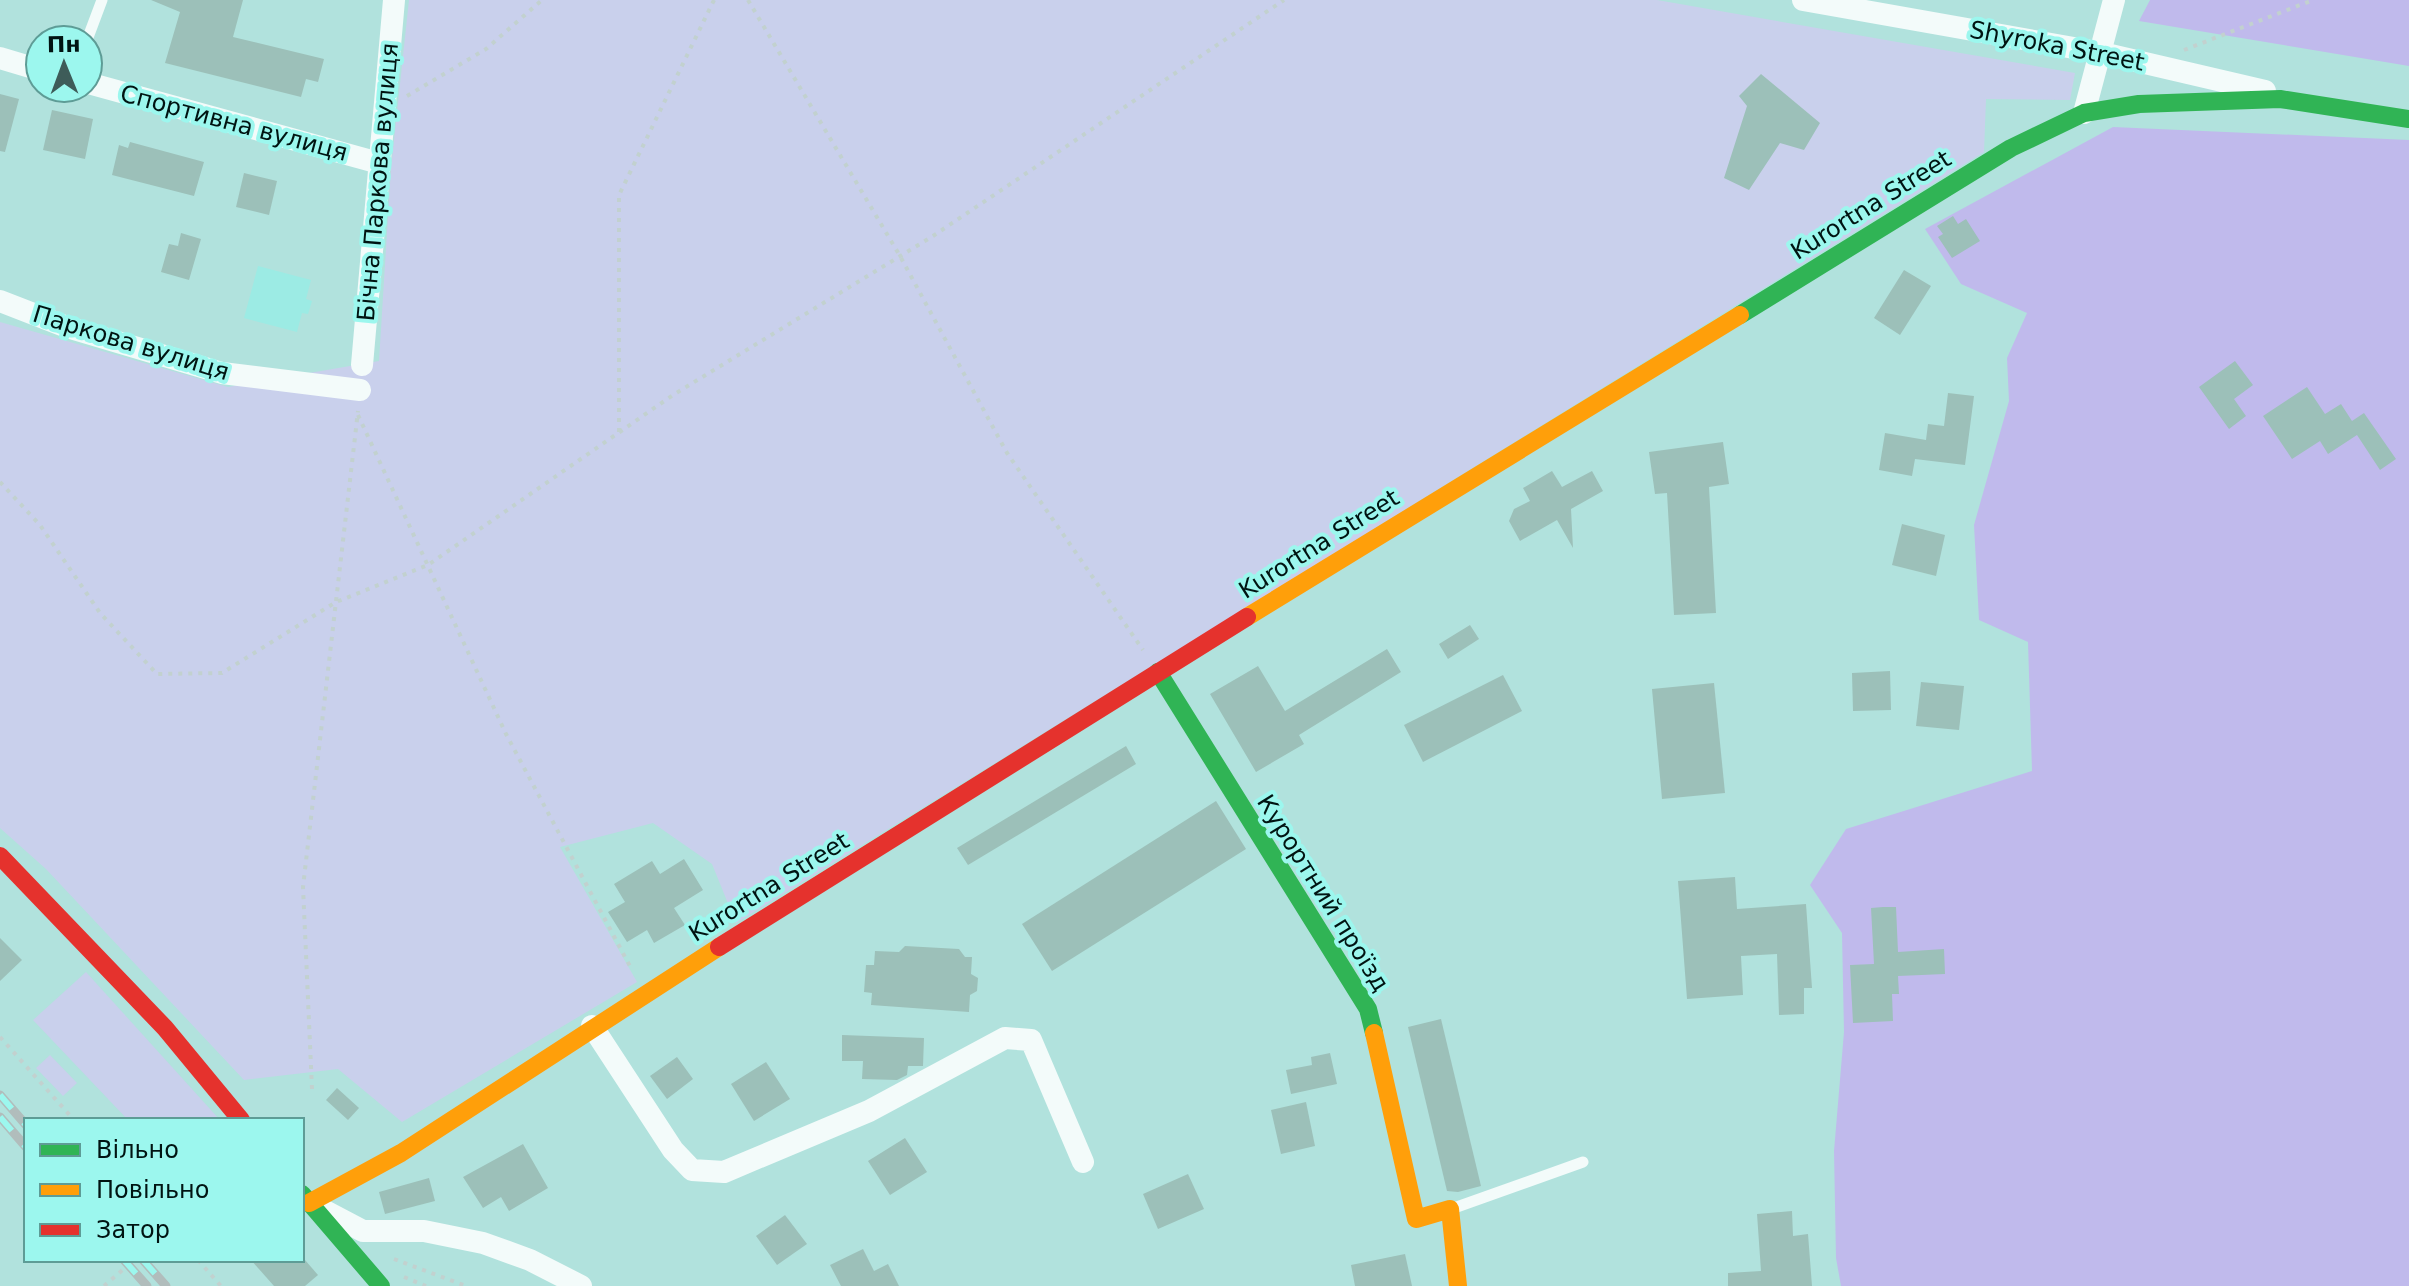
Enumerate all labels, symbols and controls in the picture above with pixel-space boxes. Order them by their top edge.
street label: Shyroka Street [1967,15,2147,77]
north arrow [24,24,104,104]
text: Пн [47,32,81,57]
street label: Бічна Паркова вулиця [352,42,404,322]
street label: Спортивна вулиця [117,79,351,167]
street label: Kurortna Street [1786,144,1956,266]
street label: Паркова вулиця [29,300,233,386]
street label: Kurortna Street [1234,483,1404,605]
street label: Курортний проїзд [1251,790,1395,996]
street label: Kurortna Street [684,826,854,948]
legend [24,1118,304,1262]
text: Вільно [96,1136,179,1164]
text: Повільно [96,1176,209,1204]
text: Затор [96,1216,170,1244]

